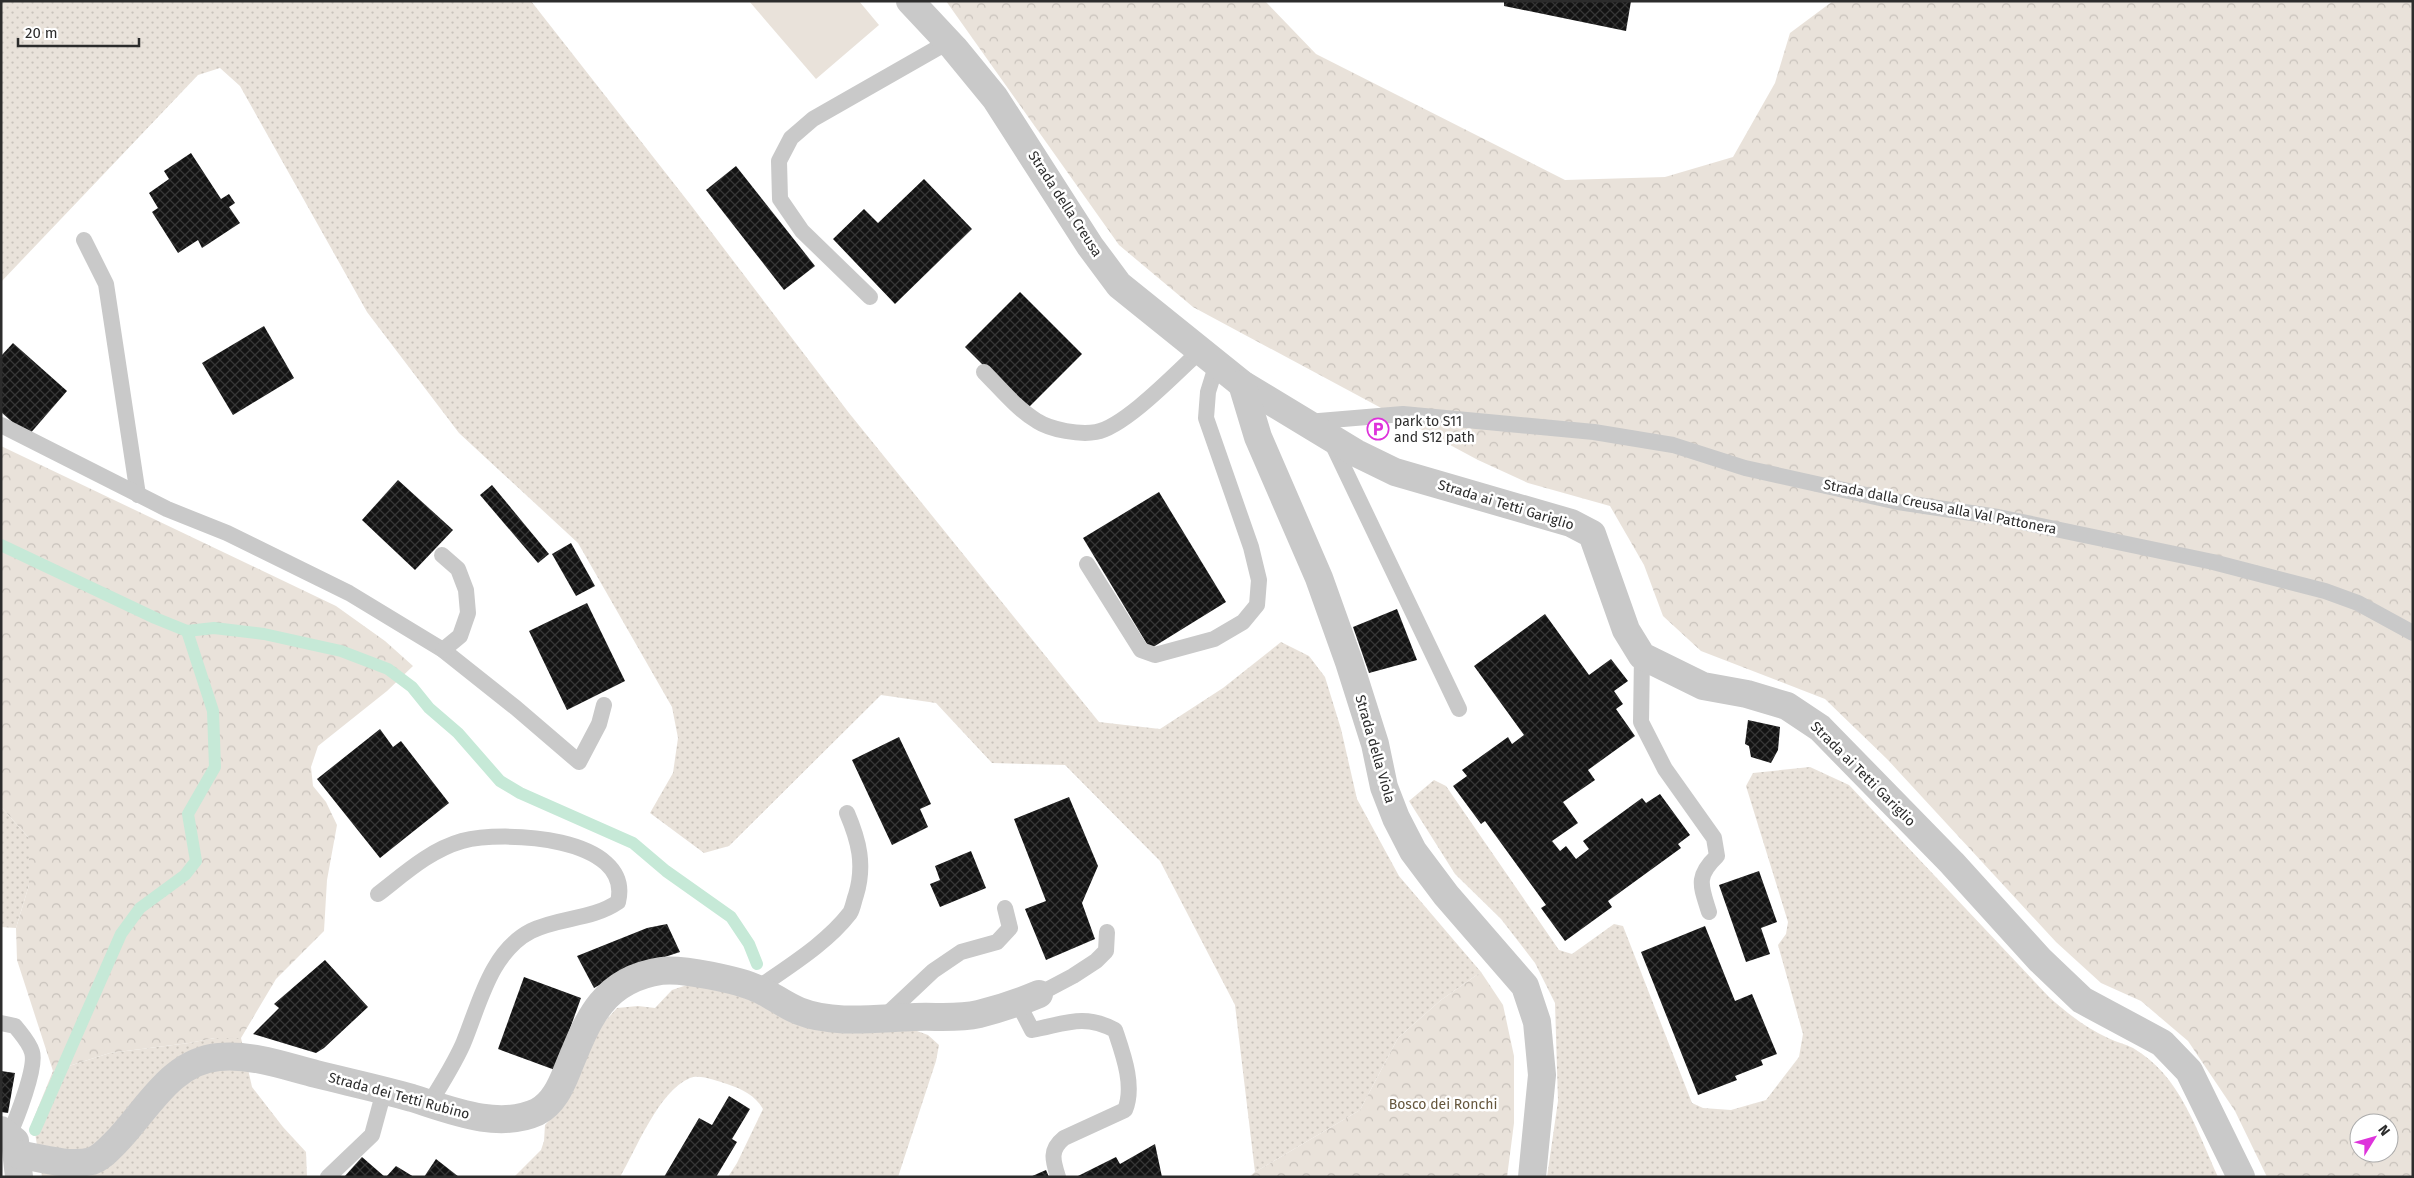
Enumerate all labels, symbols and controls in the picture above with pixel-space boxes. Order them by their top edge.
scale bar [18,15,139,47]
text: 20 m [25,24,58,42]
street label: Strada della Creusa [1024,148,1106,260]
place label: park to S11 and S12 path [1394,413,1475,446]
parking icon: park to S11 and S12 path [1366,417,1390,441]
street label: Strada ai Tetti Gariglio [1436,476,1576,534]
street label: Strada dalla Creusa alla Val Pattonera [1822,476,2058,538]
street label: Strada della Viola [1351,693,1399,805]
street label: Strada ai Tetti Gariglio [1807,718,1919,830]
street label: Strada dei Tetti Rubino [326,1069,472,1123]
park label: Bosco dei Ronchi [1389,1096,1497,1113]
north arrow [2349,1113,2399,1163]
text: N [2374,1122,2394,1139]

